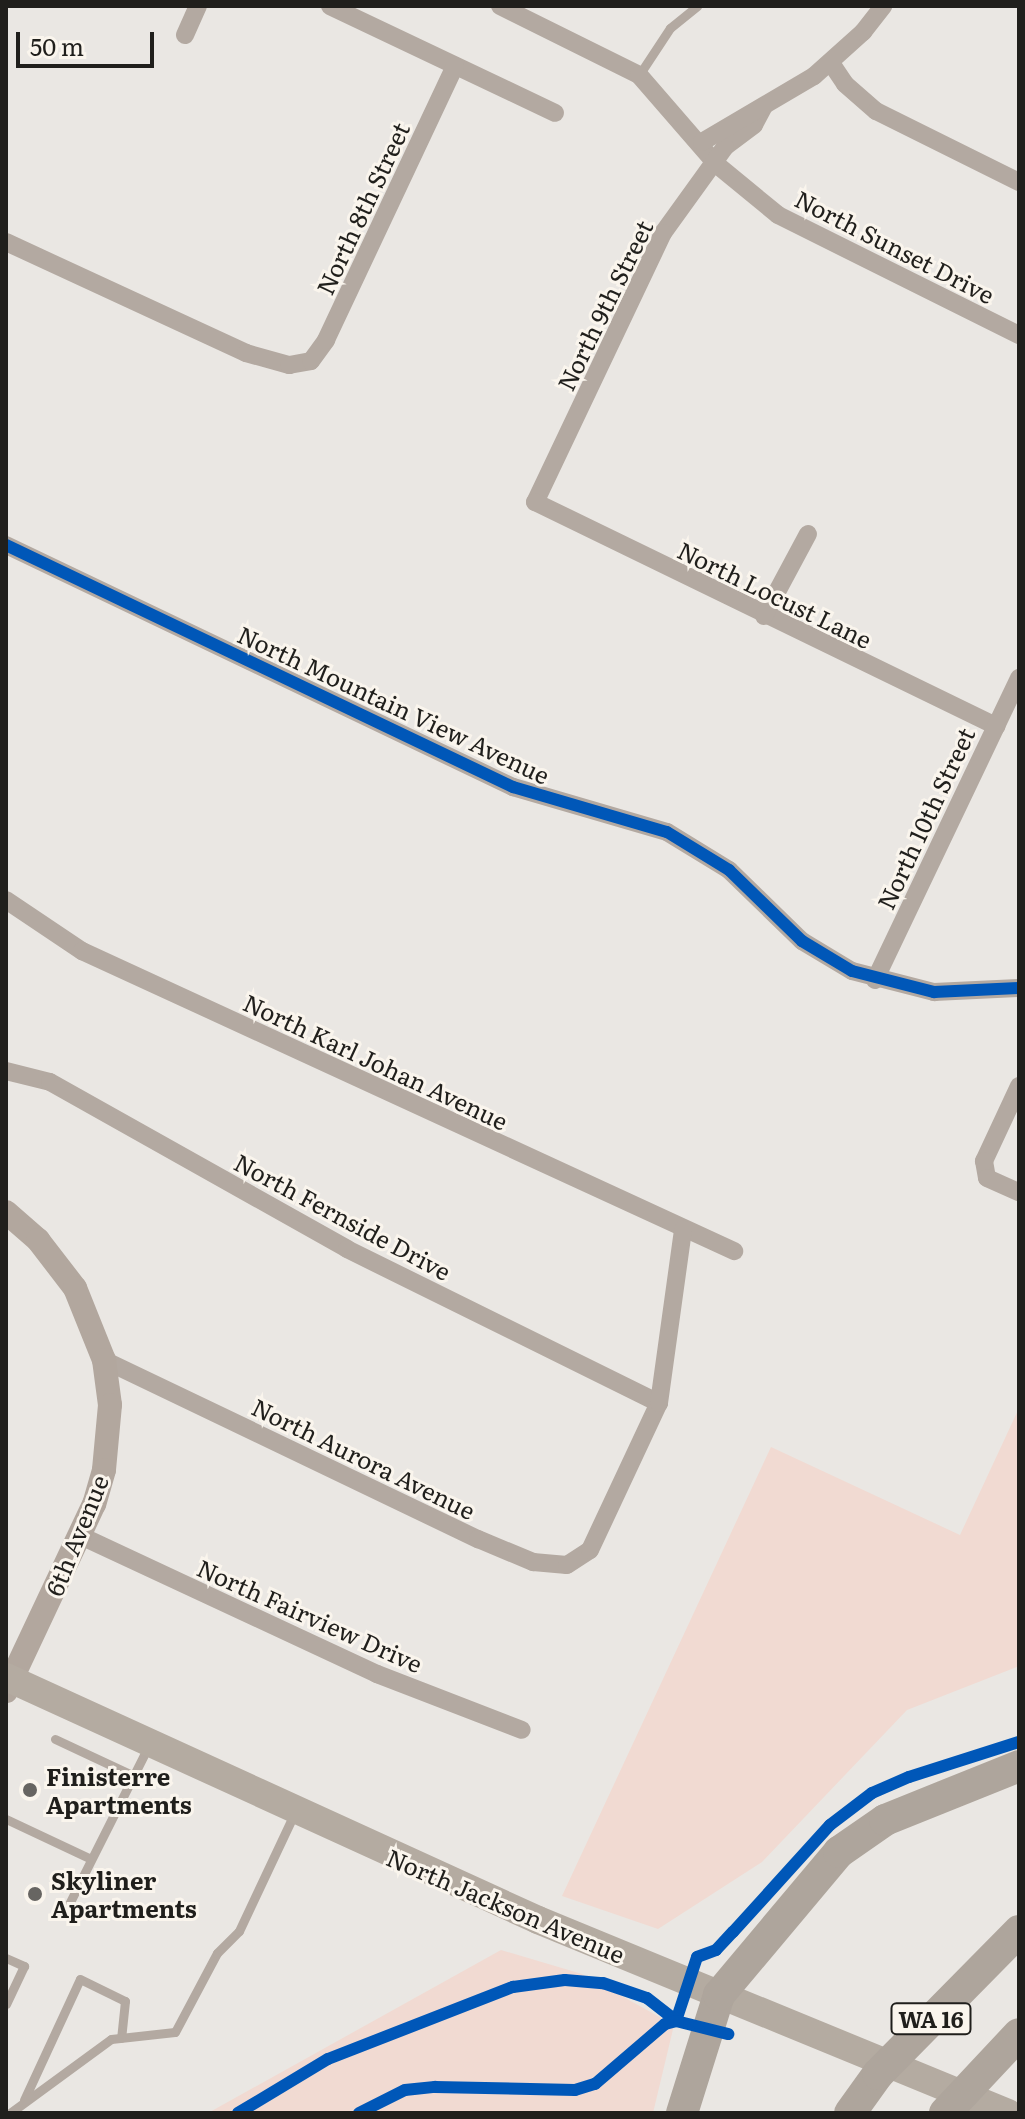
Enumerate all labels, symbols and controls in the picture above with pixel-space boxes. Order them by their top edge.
scale bar [20,16,158,66]
text: 50 m [30,28,84,63]
street label: North 8th Street [310,117,414,299]
street label: North Sunset Drive [791,183,999,309]
street label: North 9th Street [550,215,658,395]
street label: North Locust Lane [673,535,877,653]
street label: North Mountain View Avenue [234,619,554,789]
street label: North 10th Street [870,723,980,913]
street label: North Karl Johan Avenue [239,987,513,1135]
street label: North Fernside Drive [230,1147,456,1285]
street label: North Aurora Avenue [248,1391,480,1525]
street label: 6th Avenue [39,1470,113,1600]
street label: North Fairview Drive [193,1552,427,1678]
place label: Finisterre Apartments [46,1762,192,1818]
marker: Finisterre Apartments [21,1781,39,1799]
street label: North Jackson Avenue [383,1842,629,1968]
place label: Skyliner Apartments [51,1866,197,1922]
marker: Skyliner Apartments [26,1885,44,1903]
road number: WA 16 [889,2001,973,2037]

